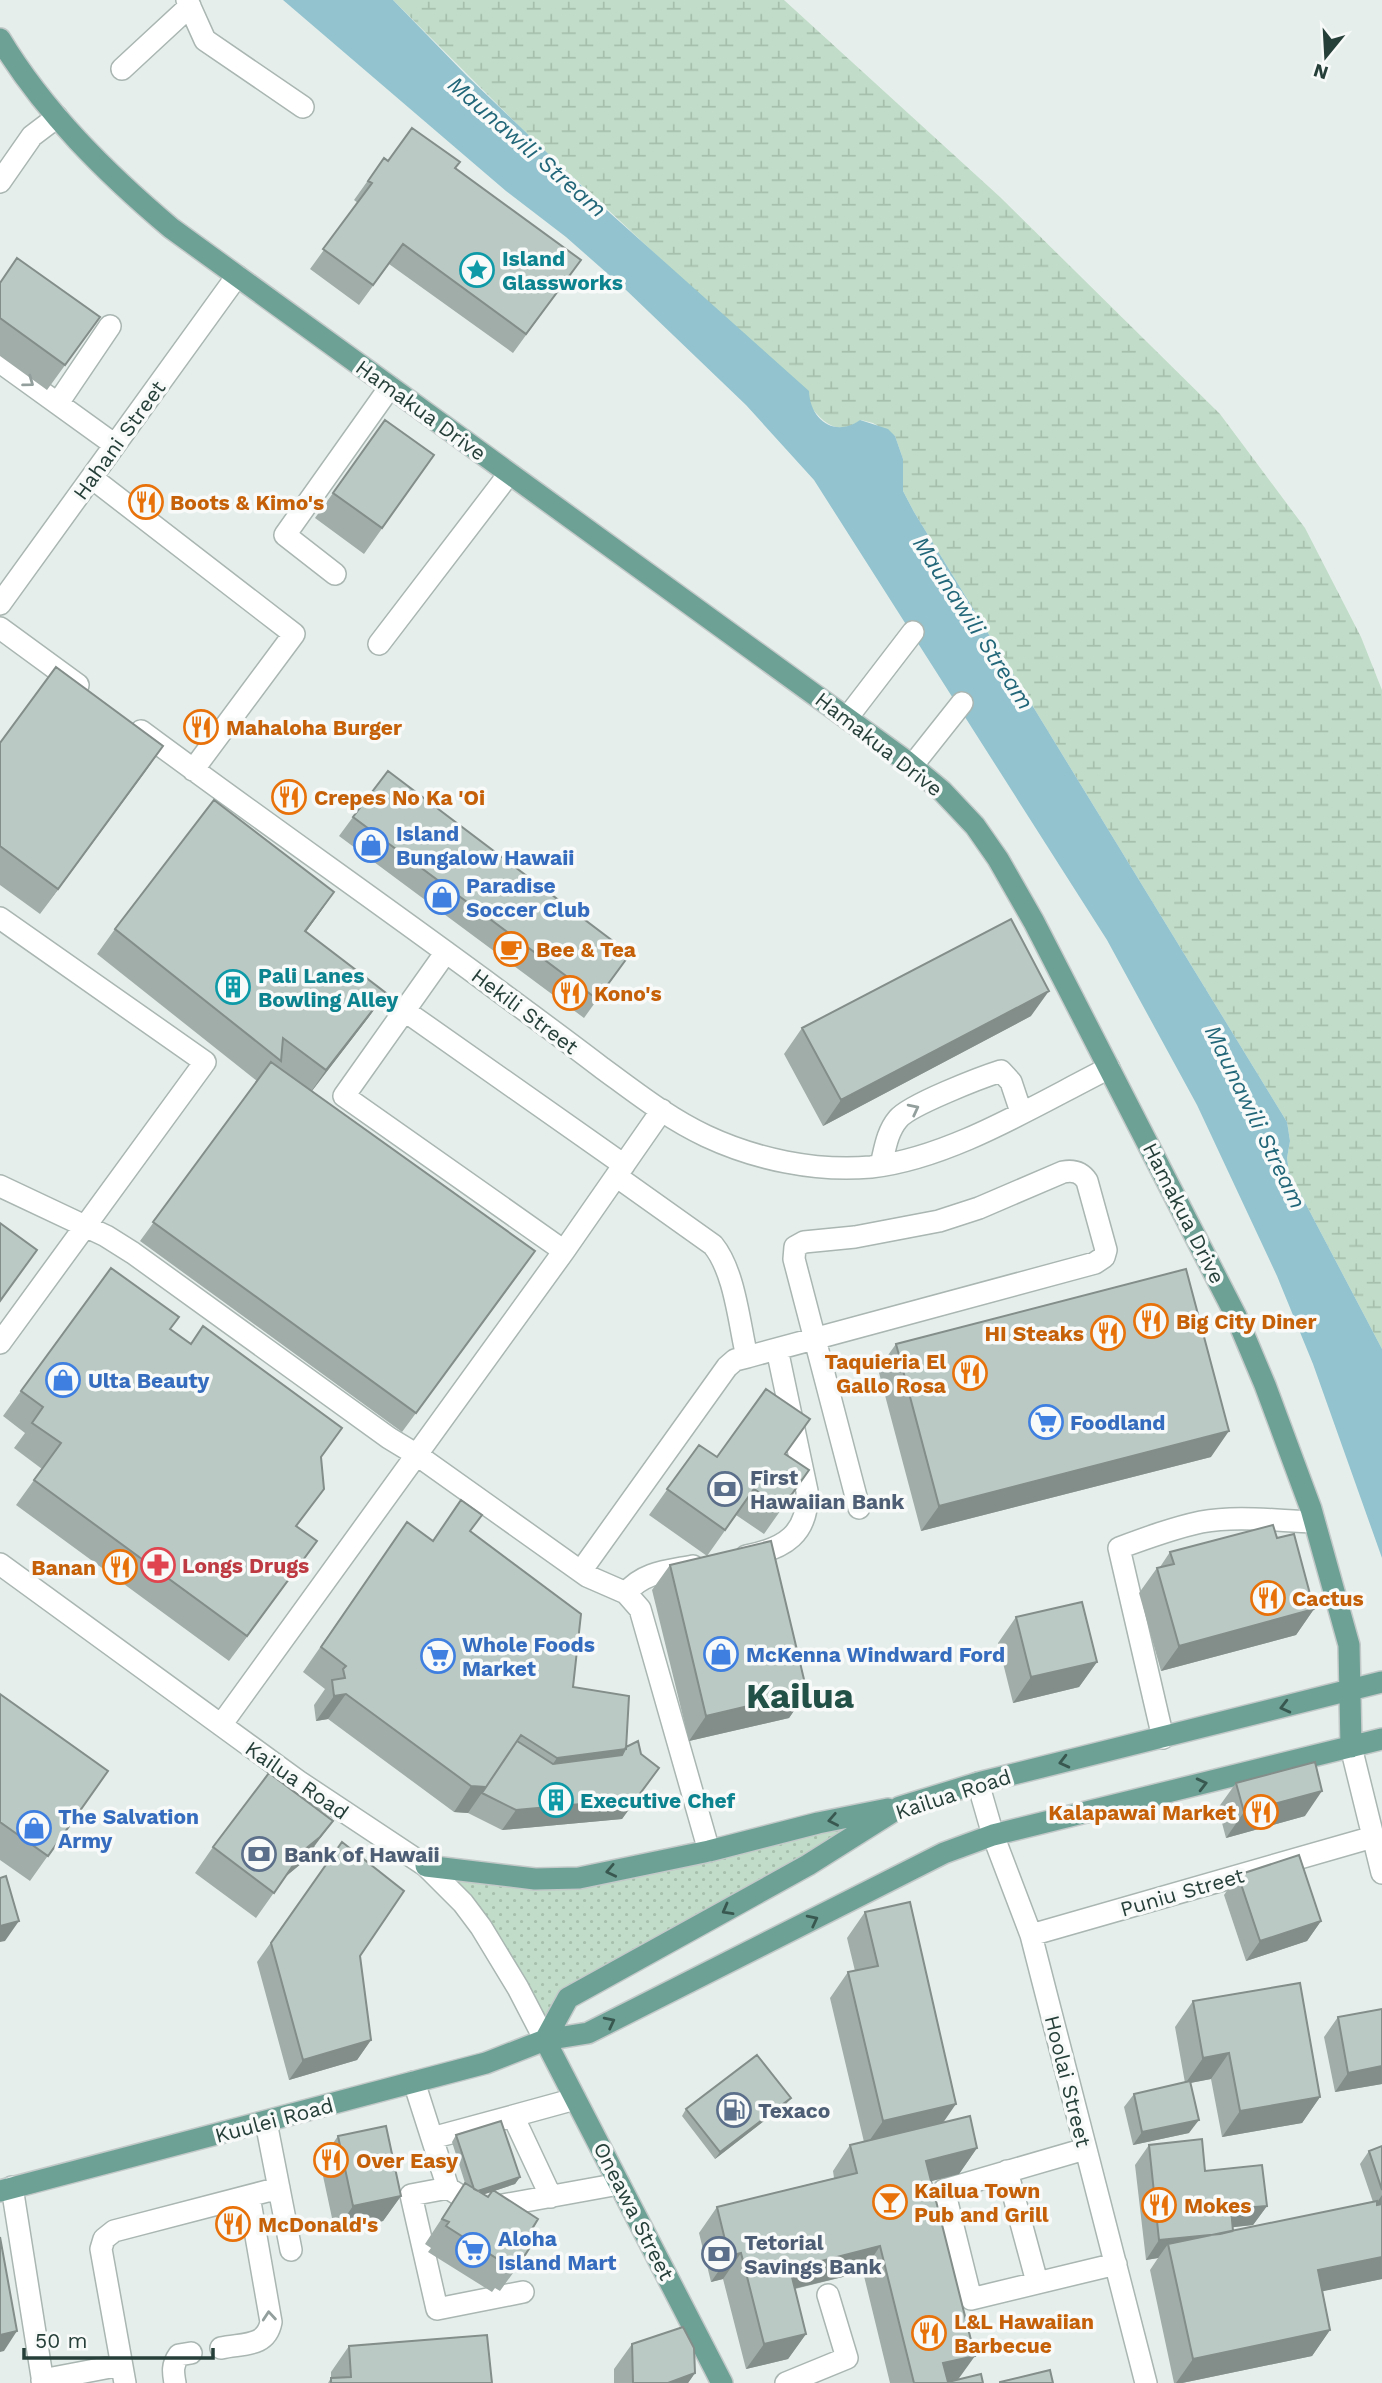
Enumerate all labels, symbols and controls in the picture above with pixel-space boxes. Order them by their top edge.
north arrow [1291,21,1361,91]
text: N [1311,59,1331,85]
water label: Maunawili Stream [442,71,612,223]
place label: Island Glassworks [502,246,623,295]
place icon: Island Glassworks [458,251,496,289]
street label: Hamakua Drive [351,354,491,466]
one-way arrow [21,374,34,387]
street label: Hahani Street [67,375,171,504]
restaurant icon: Boots & Kimo's [127,483,165,521]
place label: Boots & Kimo's [170,490,324,515]
water label: Maunawili Stream [907,531,1039,715]
street label: Hamakua Drive [810,687,948,801]
restaurant icon: Mahaloha Burger [182,708,220,746]
place label: Mahaloha Burger [226,715,402,740]
restaurant icon: Crepes No Ka 'Oi [270,778,308,816]
place label: Crepes No Ka 'Oi [314,785,485,810]
place label: Island Bungalow Hawaii [396,821,574,870]
shop icon: Island Bungalow Hawaii [352,826,390,864]
place label: Paradise Soccer Club [466,873,590,922]
shop icon: Paradise Soccer Club [423,878,461,916]
cafe icon: Bee & Tea [492,930,530,968]
place label: Bee & Tea [536,937,637,962]
place label: Pali Lanes Bowling Alley [258,963,399,1012]
street label: Hekili Street [467,963,583,1059]
building icon: Pali Lanes Bowling Alley [214,968,252,1006]
restaurant icon: Kono's [551,974,589,1012]
place label: Kono's [594,981,662,1006]
water label: Maunawili Stream [1199,1021,1311,1213]
one-way arrow [907,1104,919,1118]
street label: Hamakua Drive [1138,1138,1230,1288]
restaurant icon: Big City Diner [1132,1302,1170,1340]
place label: Big City Diner [1176,1309,1317,1334]
restaurant icon: HI Steaks [1089,1314,1127,1352]
place label: HI Steaks [985,1321,1084,1346]
place label: Taquieria El Gallo Rosa [824,1349,947,1398]
restaurant icon: Taquieria El Gallo Rosa [951,1354,989,1392]
shop icon: Ulta Beauty [44,1361,82,1399]
place label: Ulta Beauty [88,1368,210,1393]
supermarket icon: Foodland [1027,1403,1065,1441]
place label: Foodland [1070,1410,1166,1435]
place label: First Hawaiian Bank [750,1465,905,1514]
bank icon: First Hawaiian Bank [706,1470,744,1508]
pharmacy icon: Longs Drugs [139,1546,177,1584]
restaurant icon: Banan [101,1548,139,1586]
place label: Longs Drugs [182,1553,309,1578]
place label: Banan [31,1555,96,1580]
restaurant icon: Cactus [1249,1579,1287,1617]
place label: Cactus [1292,1586,1364,1611]
place label: Whole Foods Market [462,1632,595,1681]
shop icon: McKenna Windward Ford [702,1635,740,1673]
supermarket icon: Whole Foods Market [419,1637,457,1675]
place label: McKenna Windward Ford [746,1642,1005,1667]
district label: Kailua [746,1675,855,1717]
one-way arrow [1279,1699,1291,1713]
street label: Kailua Road [241,1735,353,1825]
one-way arrow [1058,1754,1070,1768]
street label: Kailua Road [892,1764,1014,1824]
one-way arrow [1195,1778,1207,1792]
building icon: Executive Chef [537,1781,575,1819]
place label: Executive Chef [580,1788,736,1813]
restaurant icon: Kalapawai Market [1242,1793,1280,1831]
place label: Kalapawai Market [1048,1800,1236,1825]
place label: The Salvation Army [58,1804,199,1853]
shop icon: The Salvation Army [15,1809,53,1847]
one-way arrow [827,1811,839,1826]
bank icon: Bank of Hawaii [240,1835,278,1873]
place label: Bank of Hawaii [284,1842,440,1867]
street label: Puniu Street [1117,1862,1247,1922]
one-way arrow [605,1863,617,1878]
one-way arrow [722,1902,734,1915]
one-way arrow [806,1914,818,1928]
street label: Hoolai Street [1040,2013,1096,2150]
one-way arrow [603,2017,615,2031]
fuel station icon: Texaco [715,2091,753,2129]
street label: Kuulei Road [212,2092,336,2148]
place label: Texaco [758,2098,830,2123]
street label: Oneawa Street [588,2138,680,2284]
restaurant icon: Over Easy [312,2141,350,2179]
place label: Over Easy [356,2148,458,2173]
place label: Kailua Town Pub and Grill [914,2178,1049,2227]
bar icon: Kailua Town Pub and Grill [871,2183,909,2221]
restaurant icon: Mokes [1140,2186,1178,2224]
place label: Mokes [1184,2193,1251,2218]
restaurant icon: McDonald's [214,2205,252,2243]
place label: McDonald's [258,2212,378,2237]
place label: Aloha Island Mart [498,2226,616,2275]
place label: Tetorial Savings Bank [744,2230,883,2279]
supermarket icon: Aloha Island Mart [454,2231,492,2269]
bank icon: Tetorial Savings Bank [700,2235,738,2273]
place label: L&L Hawaiian Barbecue [954,2309,1094,2358]
one-way arrow [262,2310,277,2321]
restaurant icon: L&L Hawaiian Barbecue [910,2314,948,2352]
scale bar [24,2316,214,2360]
text: 50 m [35,2328,87,2353]

